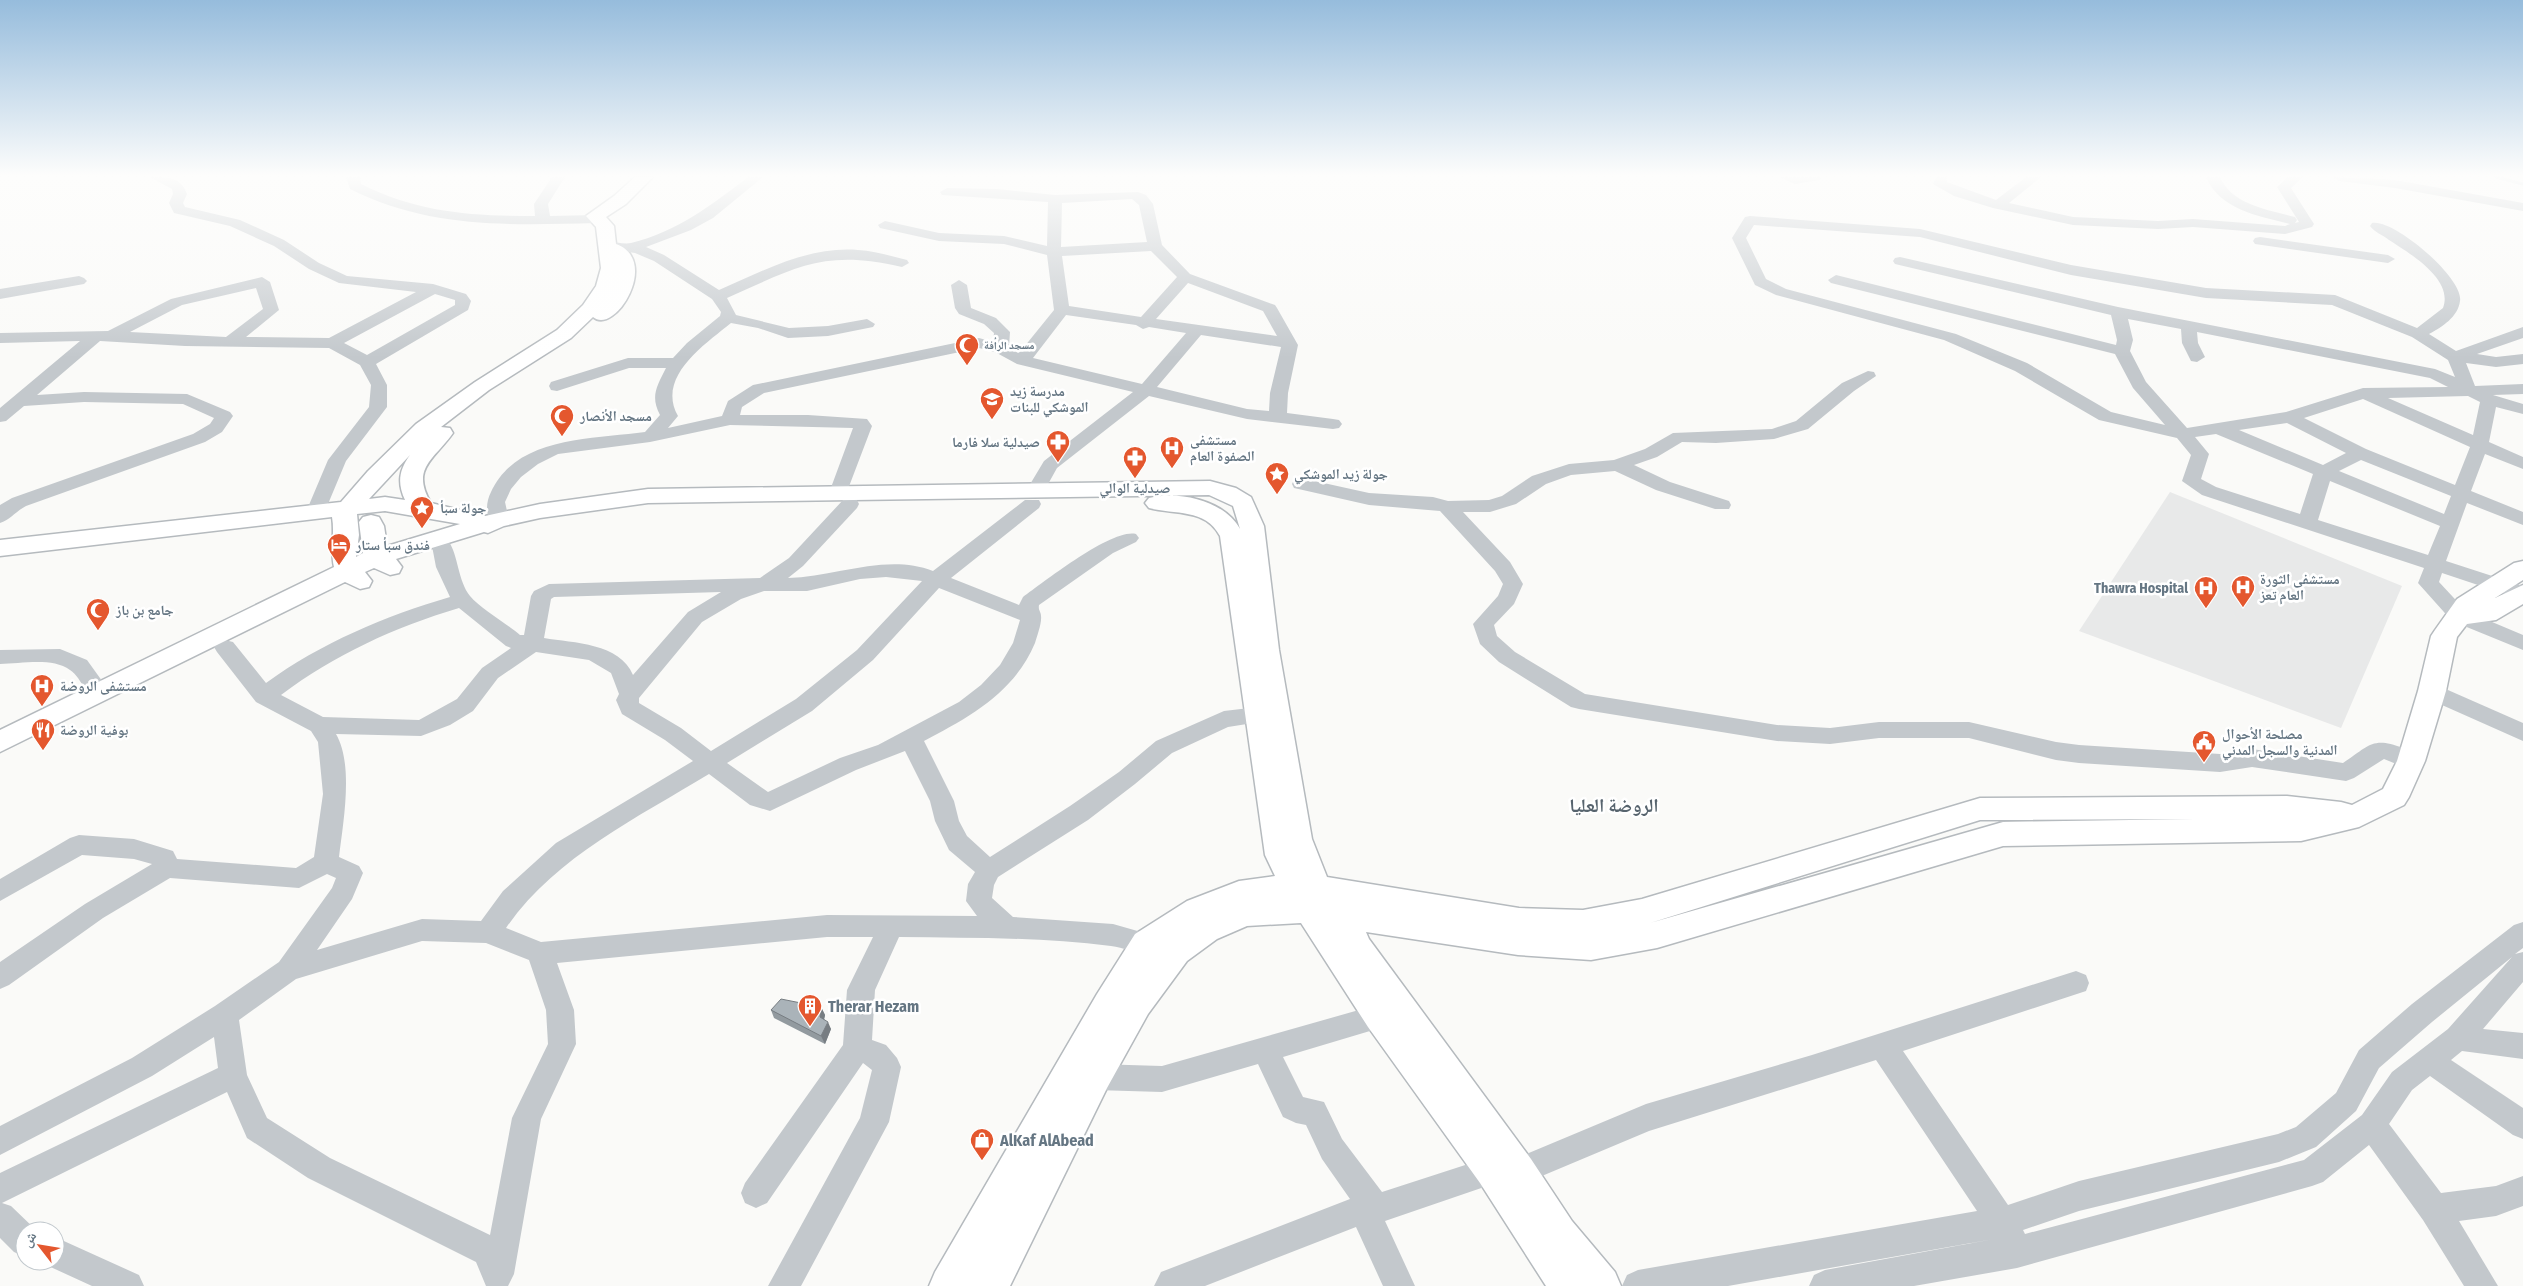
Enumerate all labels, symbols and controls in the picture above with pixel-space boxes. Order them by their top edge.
mosque icon: مسجد الرأفة [954,332,980,366]
place label: مسجد الرأفة [984,337,1035,352]
place label: مدرسة زيد الموشكي للبنات [1010,383,1089,418]
school or university icon: مدرسة زيد الموشكي للبنات [979,386,1005,420]
mosque icon: مسجد الأنصار [549,403,575,437]
place label: مسجد الأنصار [579,408,652,425]
pharmacy icon: صيدلية سلا فارما [1045,429,1071,463]
place label: مستشفى الصفوة العام [1190,432,1255,466]
place label: صيدلية سلا فارما [952,434,1040,451]
hospital icon: مستشفى الصفوة العام [1159,435,1185,469]
pharmacy icon: صيدلية الوالي [1122,445,1148,479]
place icon: جولة زيد الموشكي [1264,461,1290,495]
place label: جولة زيد الموشكي [1294,466,1388,485]
place label: صيدلية الوالي [1100,480,1171,499]
place icon: جولة سبأ [409,495,435,529]
place label: جولة سبأ [440,500,486,517]
hotel icon: فندق سبأ ستار [326,532,352,566]
place label: فندق سبأ ستار [355,537,430,554]
place label: مستشفى الثورة العام تعز [2259,571,2340,605]
hospital icon: مستشفى الثورة العام تعز [2230,574,2256,608]
hospital icon: Thawra Hospital [2193,575,2219,609]
place label: Thawra Hospital [2094,580,2188,597]
mosque icon: جامع بن باز [85,597,111,631]
place label: جامع بن باز [115,602,174,620]
hospital icon: مستشفى الروضة [29,673,55,707]
place label: مستشفى الروضة [60,678,147,695]
restaurant icon: بوفية الروضة [30,717,56,751]
place label: بوفية الروضة [60,722,128,739]
place label: مصلحة الأحوال المدنية والسجل المدني [2222,726,2338,761]
public building icon: مصلحة الأحوال المدنية والسجل المدني [2191,729,2217,763]
district label: الروضة العليا [1569,794,1659,817]
building icon: Therar Hezam [797,993,823,1027]
place label: Therar Hezam [828,997,919,1016]
shop icon: AlKaf AlAbead [969,1127,995,1161]
place label: AlKaf AlAbead [999,1131,1094,1150]
north arrow [15,1221,65,1271]
text: ش [18,1229,40,1250]

